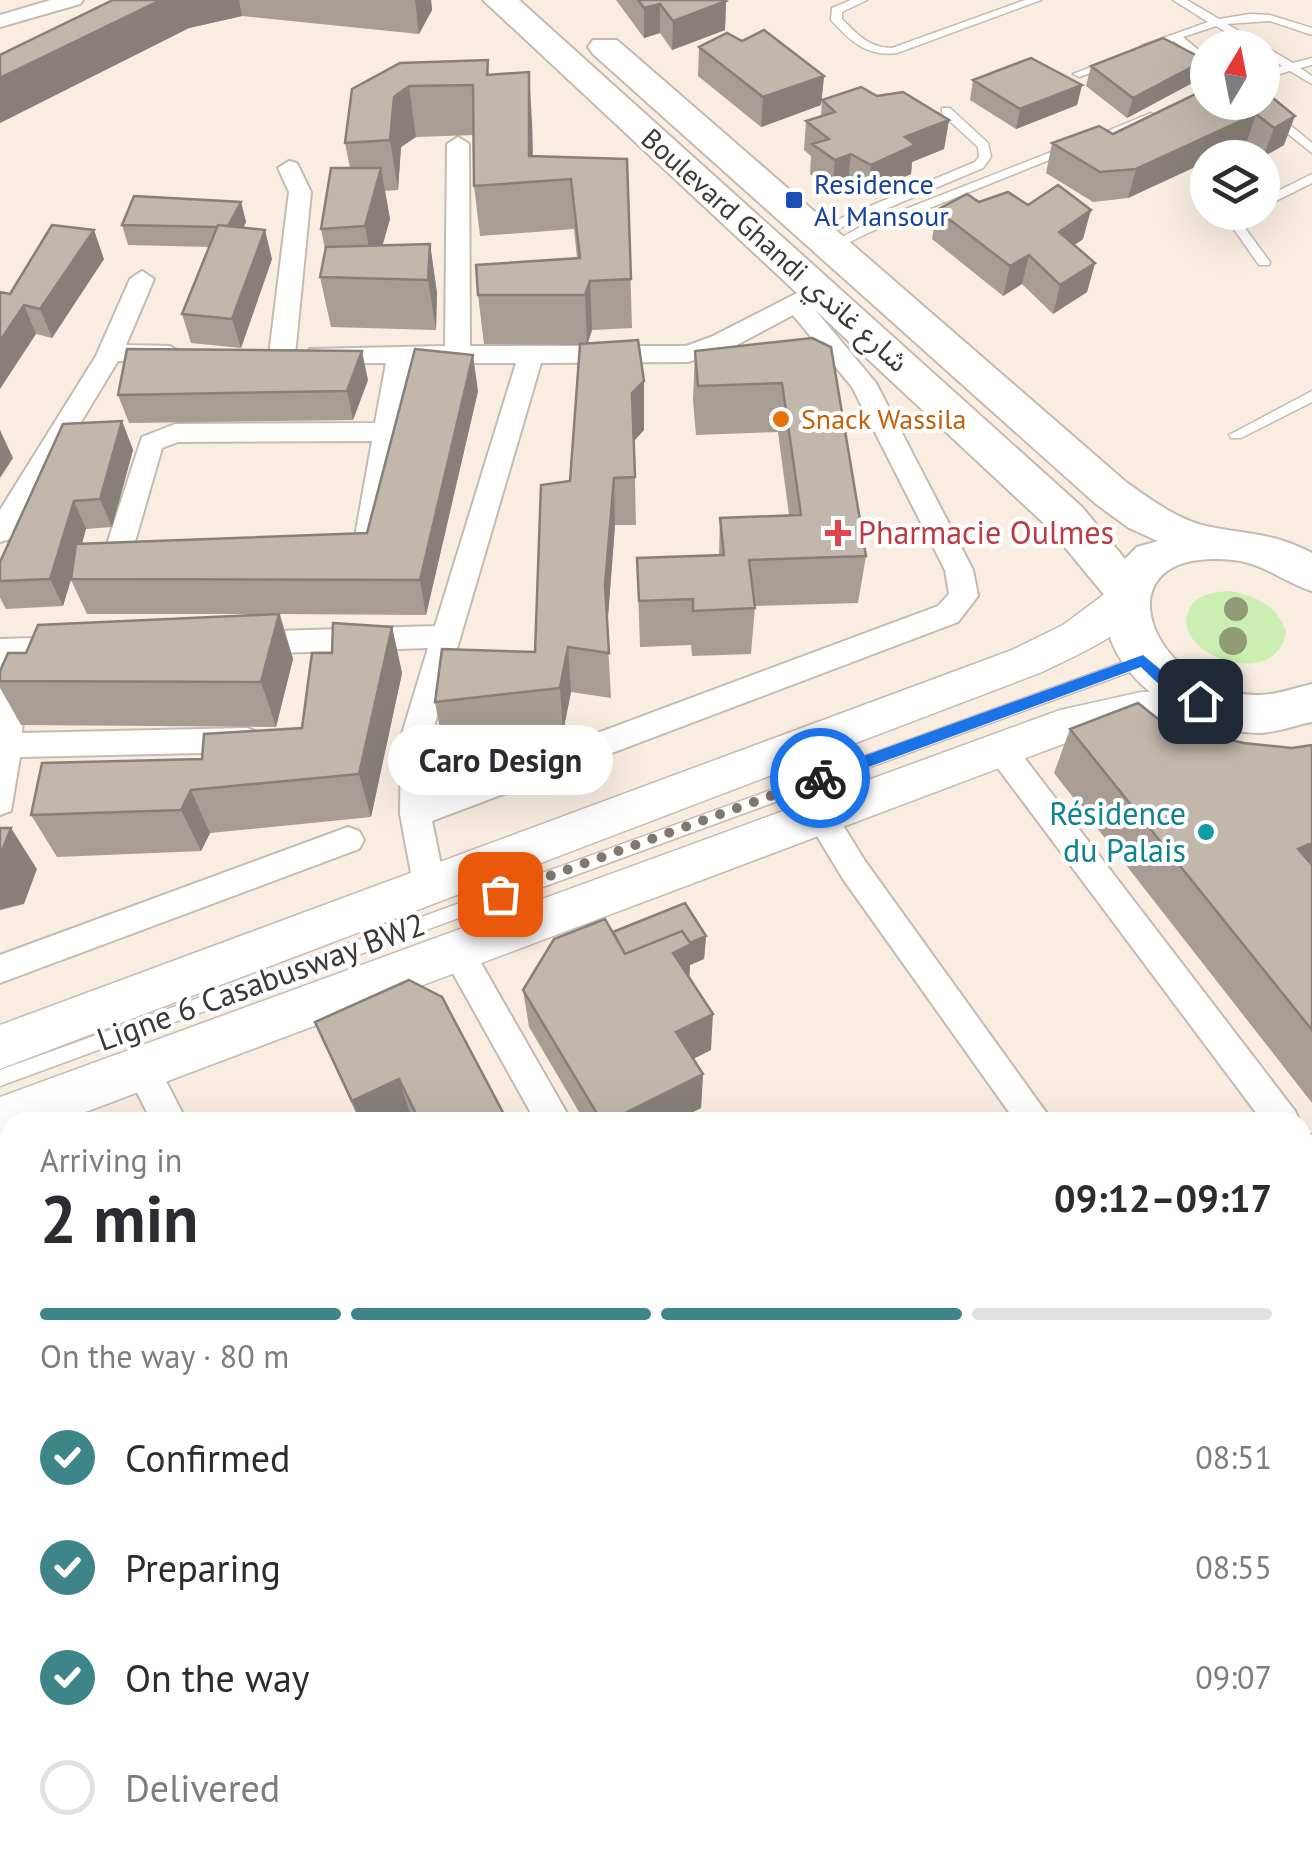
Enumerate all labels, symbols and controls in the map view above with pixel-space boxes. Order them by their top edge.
north arrow [1190,30,1280,120]
map controls [1190,30,1280,230]
street label: Boulevard Ghandi شارع غاندي [632,120,917,382]
button: layers [1190,140,1280,230]
place label: Residence Al Mansour [814,165,949,234]
marker: Residence Al Mansour [783,189,805,211]
place label: Snack Wassila [801,400,966,437]
marker: Snack Wassila [770,408,792,430]
place label: Pharmacie Oulmes [858,511,1114,553]
marker: Pharmacie Oulmes [827,522,849,544]
pin [1158,659,1243,744]
icon: home [1173,674,1228,729]
callout: Caro Design [388,724,612,794]
courier [770,728,870,828]
text: Caro Design [419,739,582,781]
icon: bike [793,751,848,806]
place label: Résidence du Palais [1049,792,1186,871]
marker: Résidence du Palais [1195,821,1217,843]
pin [458,852,543,937]
icon: bag [473,867,528,922]
street label: Ligne 6 Casabusway BW2 [91,902,430,1060]
text: Arriving in [40,1139,182,1181]
text: 09:12–09:17 [1054,1173,1272,1222]
text: 2 min [40,1176,199,1260]
text: On the way · 80 m [40,1335,289,1377]
icon: check [40,1430,95,1485]
text: Confirmed [125,1433,291,1482]
text: 08:51 [1195,1436,1272,1478]
icon: check [40,1540,95,1595]
text: Preparing [125,1543,281,1592]
text: 08:55 [1195,1546,1272,1588]
icon: check [40,1650,95,1705]
text: On the way [125,1653,310,1702]
text: 09:07 [1195,1656,1272,1698]
text: Delivered [125,1763,280,1812]

